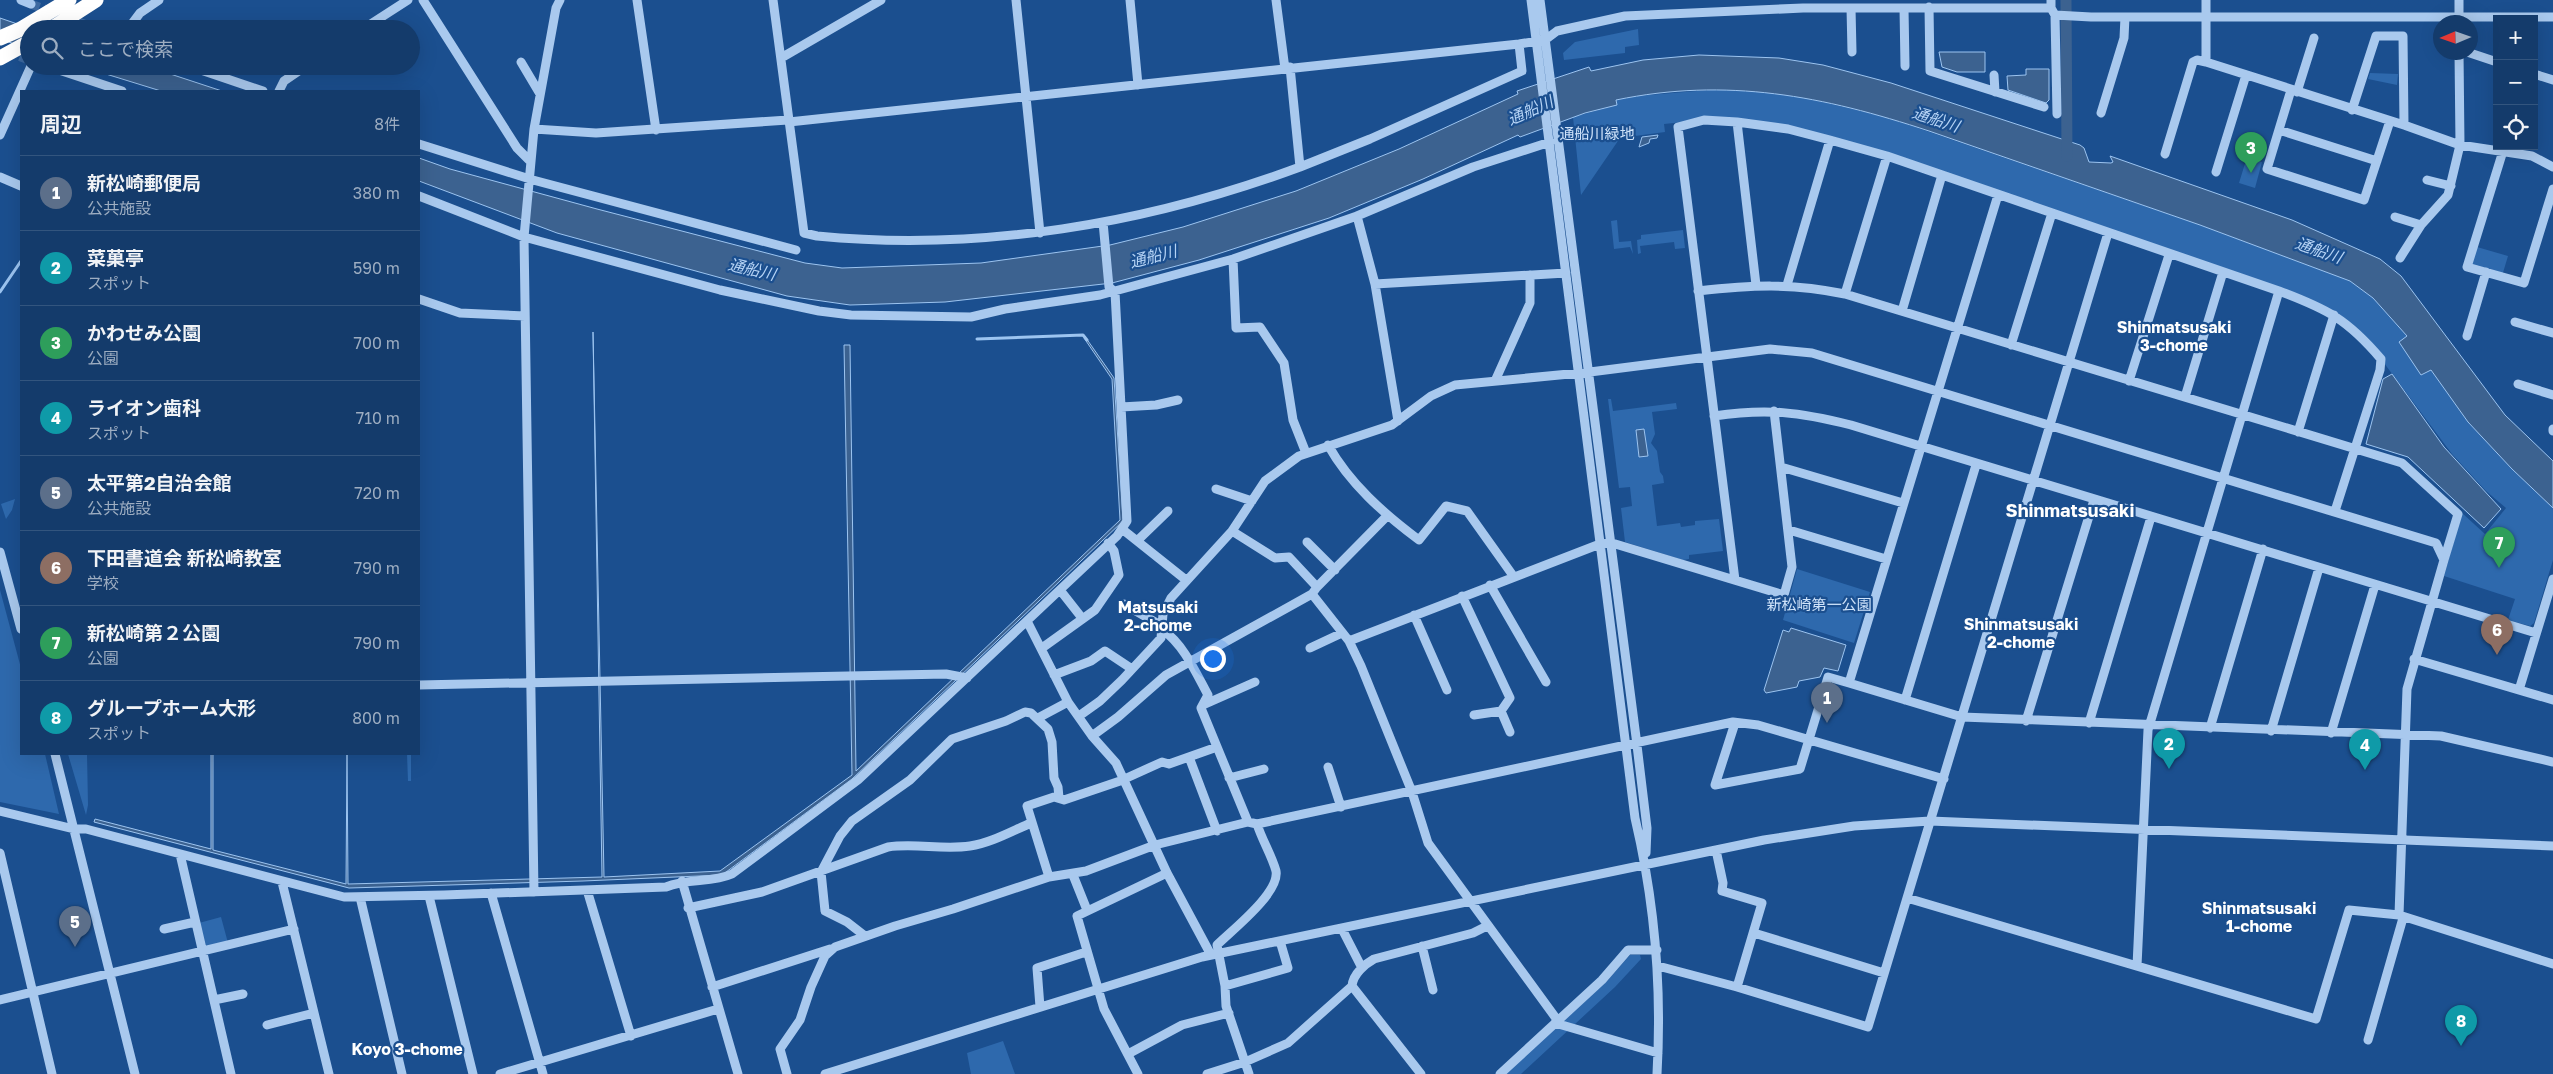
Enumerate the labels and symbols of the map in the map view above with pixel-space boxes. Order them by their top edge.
north arrow [2433,15,2478,60]
water label: 通船川 [1504,90,1558,129]
water label: 通船川 [1910,102,1964,137]
park label: 通船川緑地 [1559,124,1635,142]
pin: 3 [2235,132,2267,173]
water label: 通船川 [2293,233,2347,268]
water label: 通船川 [1127,240,1181,272]
water label: 通船川 [726,254,780,285]
district label: Shinmatsusaki 3-chome [2117,317,2231,355]
district label: Shinmatsusaki [2006,499,2134,521]
pin: 7 [2483,527,2515,568]
park label: 新松崎第一公園 [1766,595,1872,613]
district label: Matsusaki 2-chome [1118,597,1198,635]
district label: Shinmatsusaki 2-chome [1964,614,2078,652]
pin: 6 [2481,614,2513,655]
your location [1200,646,1226,672]
pin: 1 [1811,682,1843,723]
pin: 2 [2153,728,2185,769]
pin: 4 [2349,729,2381,770]
district label: Shinmatsusaki 1-chome [2202,898,2316,936]
pin: 5 [59,906,91,947]
pin: 8 [2445,1005,2477,1046]
district label: Koyo 3-chome [351,1039,463,1059]

